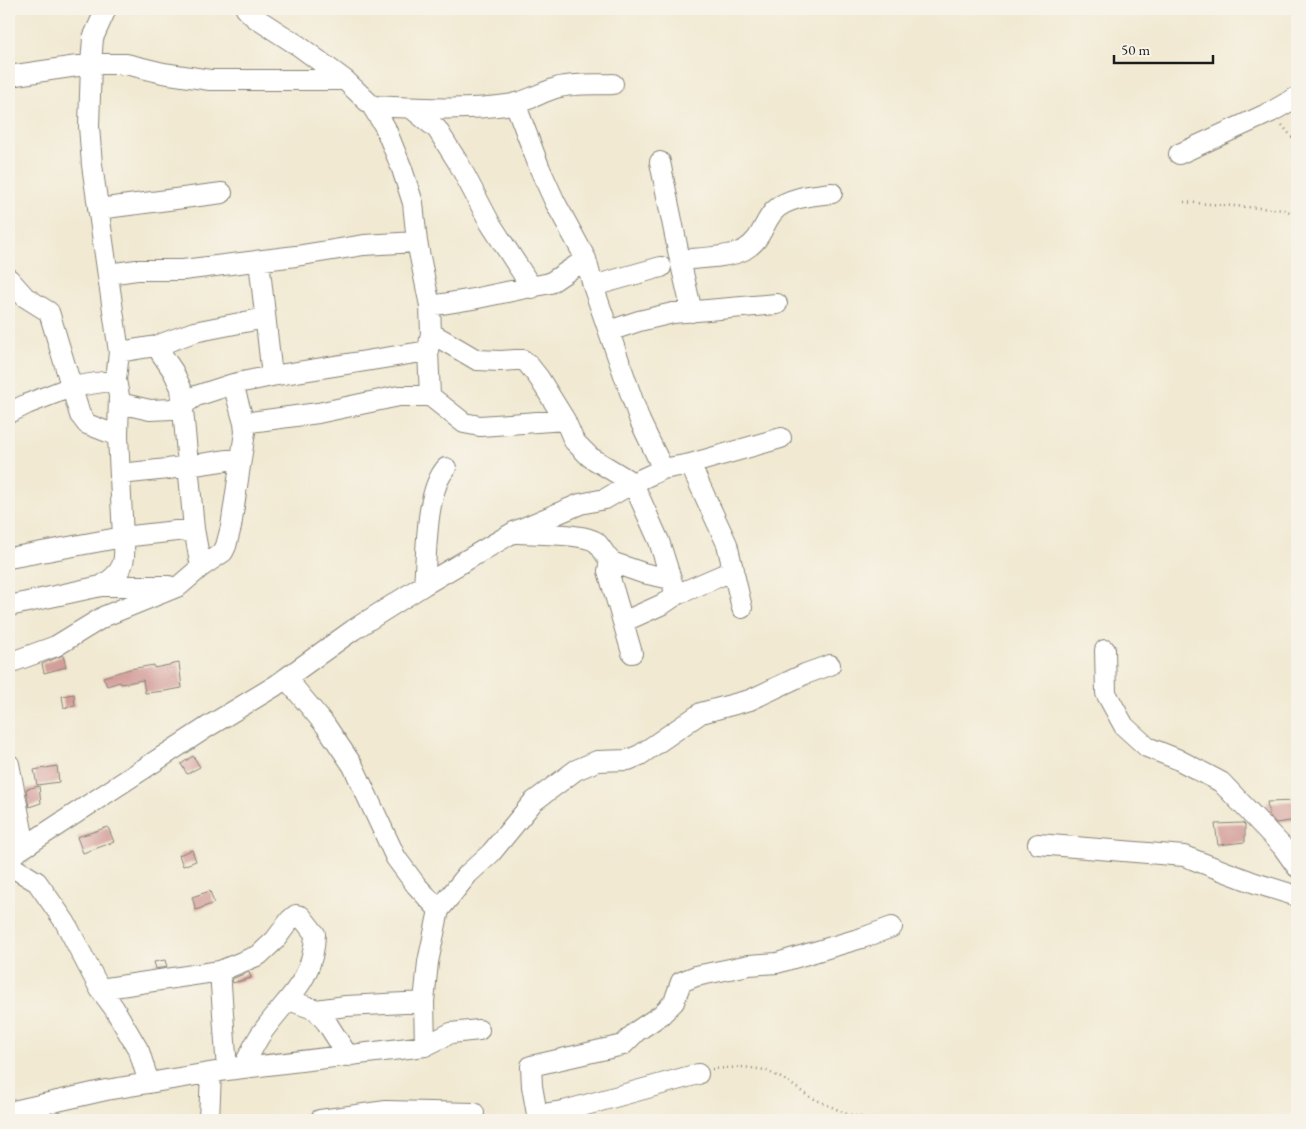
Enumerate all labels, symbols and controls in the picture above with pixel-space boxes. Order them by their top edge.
scale bar [1114,32,1212,64]
text: 50 m [1121,40,1150,59]

